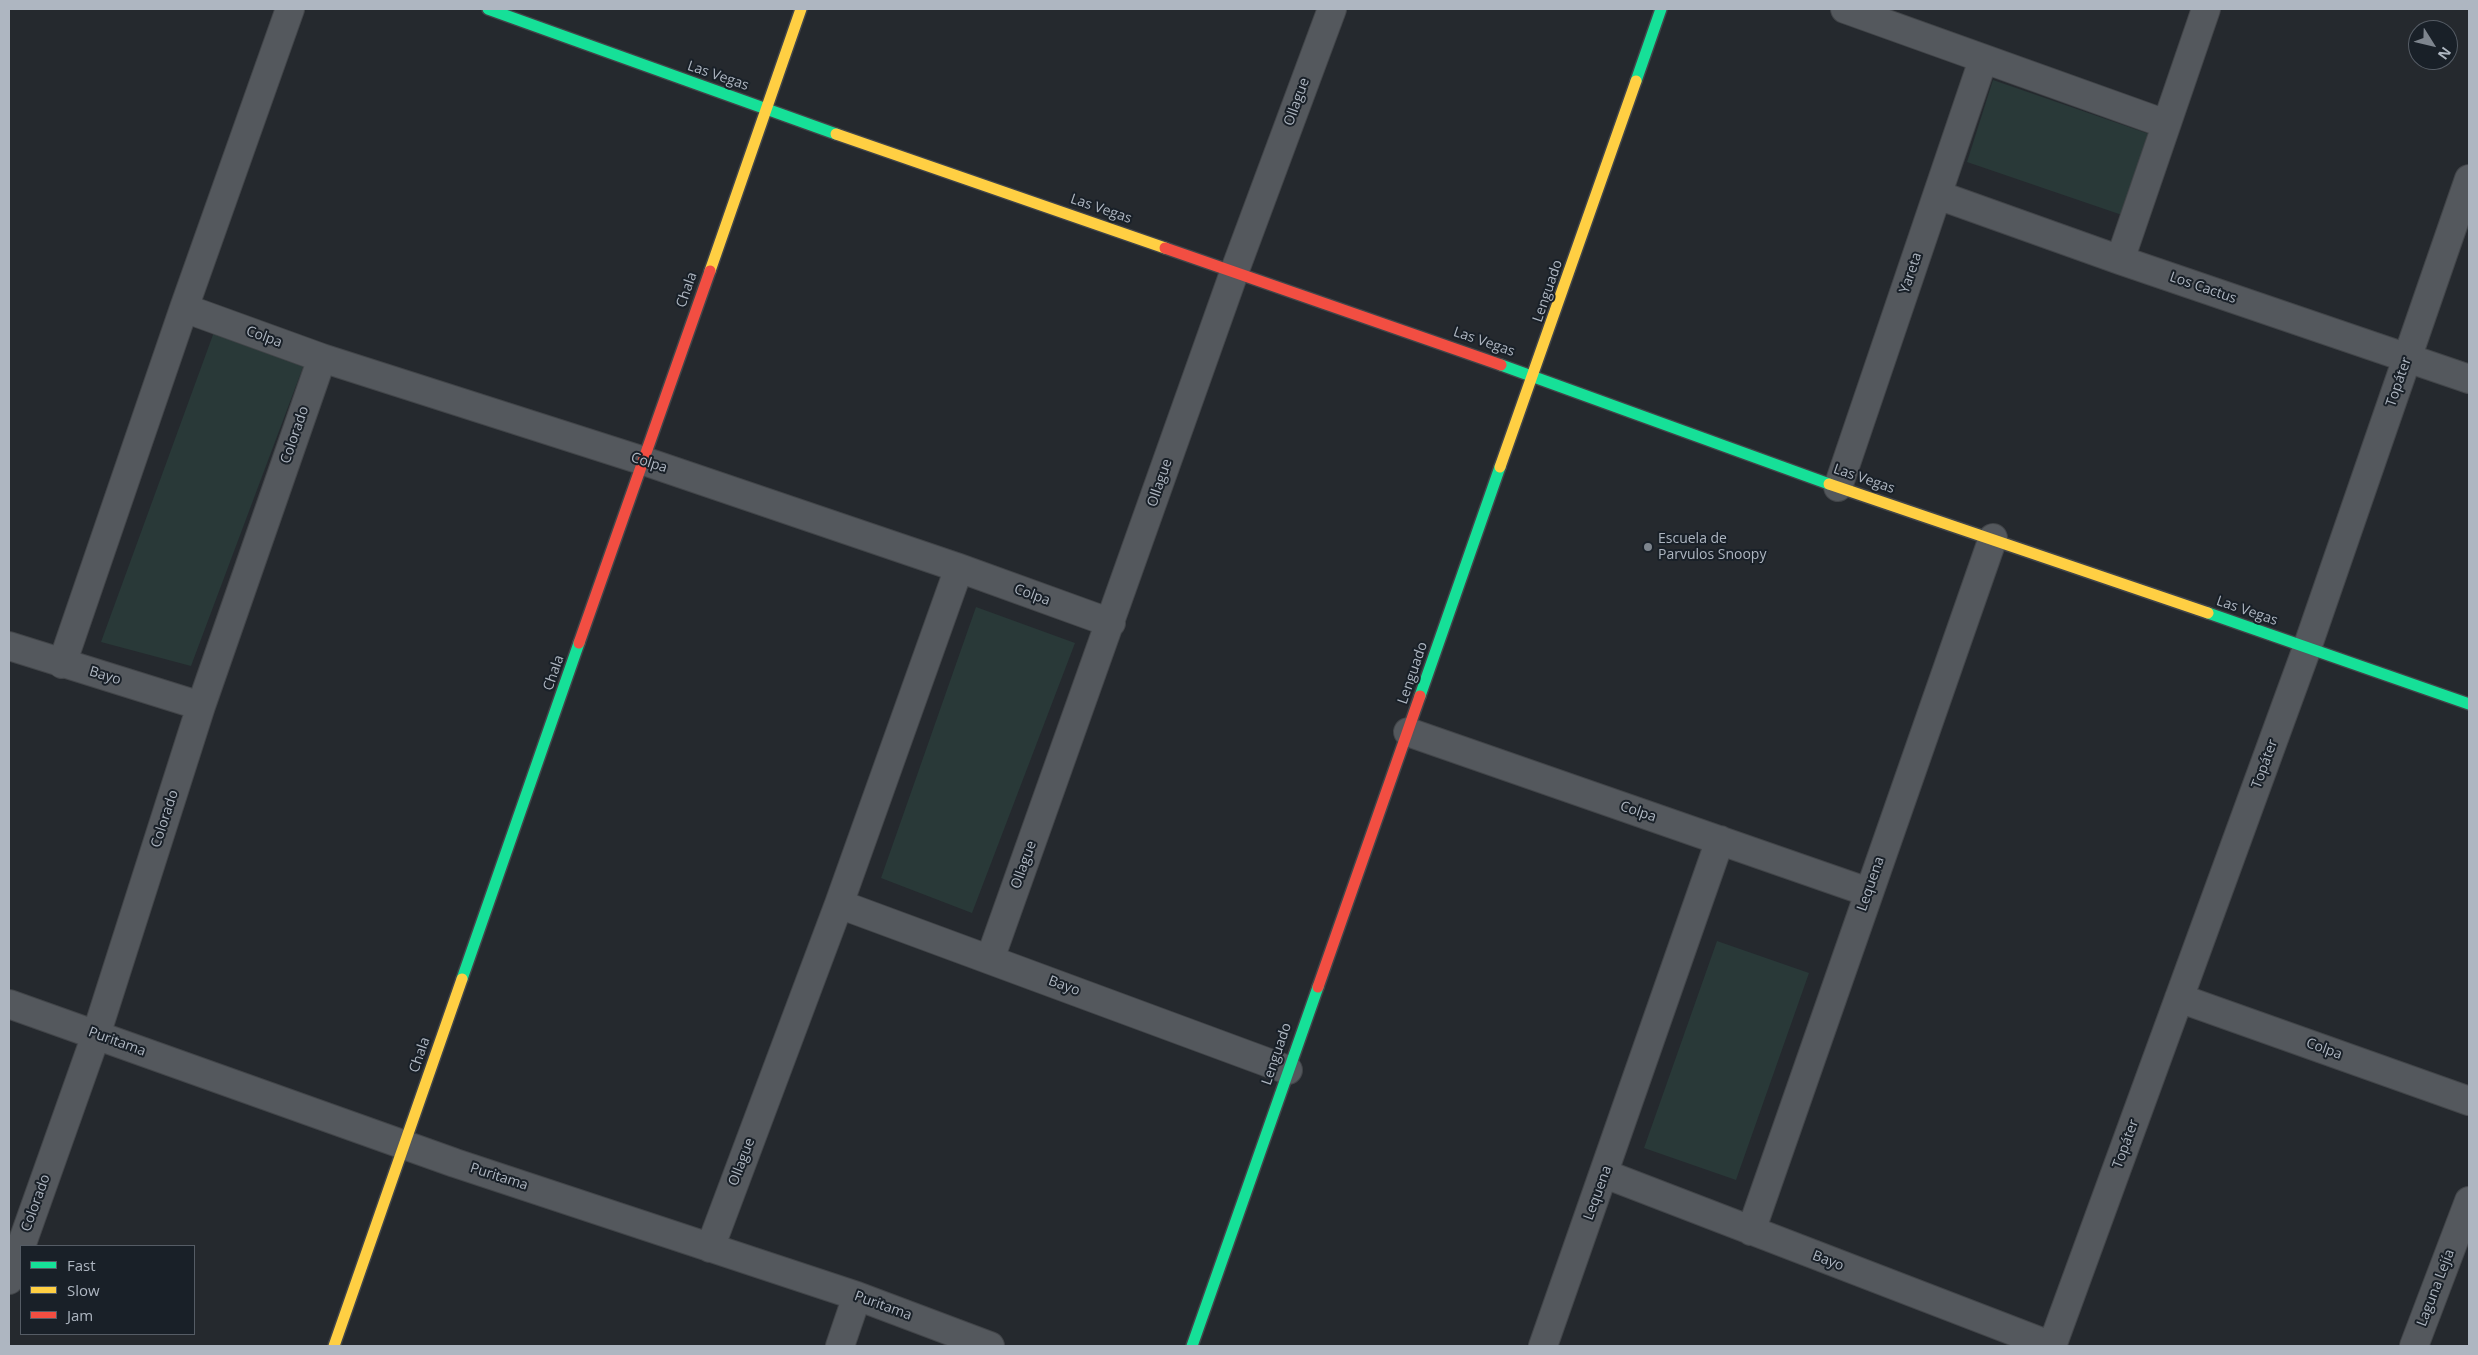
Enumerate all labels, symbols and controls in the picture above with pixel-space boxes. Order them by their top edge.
north arrow [2408,20,2458,70]
text: N [2434,43,2456,64]
street label: Las Vegas [685,58,751,94]
street label: Ollague [1281,76,1313,128]
street label: Las Vegas [1068,191,1134,227]
street label: Yareta [1896,250,1926,296]
street label: Lenguado [1530,258,1566,324]
street label: Los Cactus [2167,269,2239,307]
street label: Chala [673,270,701,310]
street label: Colpa [244,323,284,351]
street label: Las Vegas [1451,324,1517,360]
street label: Topáter [2383,355,2415,409]
street label: Colorado [277,404,313,466]
street label: Colpa [629,449,669,477]
street label: Ollague [1144,457,1176,509]
street label: Las Vegas [1831,461,1897,497]
place label: Escuela de Parvulos Snoopy [1658,531,1766,564]
marker: Escuela de Parvulos Snoopy [1642,541,1654,553]
street label: Colpa [1012,581,1052,609]
street label: Las Vegas [2214,593,2280,629]
street label: Lenguado [1395,640,1431,706]
street label: Chala [540,653,568,693]
street label: Bayo [87,663,123,689]
street label: Topáter [2248,737,2282,791]
street label: Colorado [148,788,182,850]
street label: Colpa [1618,798,1658,826]
street label: Ollague [1008,839,1040,891]
street label: Lequena [1854,855,1888,913]
street label: Bayo [1046,973,1082,999]
street label: Lenguado [1259,1021,1295,1087]
street label: Puritama [86,1024,148,1060]
street label: Chala [406,1035,434,1075]
street label: Colpa [2304,1035,2344,1063]
street label: Topáter [2109,1117,2143,1171]
street label: Ollague [725,1136,759,1188]
street label: Puritama [468,1160,530,1194]
street label: Lequena [1580,1164,1616,1222]
street label: Colorado [18,1172,54,1234]
legend [20,1245,195,1335]
street label: Bayo [1810,1247,1846,1275]
street label: Laguna Lejía [2414,1247,2458,1329]
text: Fast [67,1255,96,1275]
text: Slow [67,1280,100,1300]
street label: Puritama [852,1288,914,1324]
text: Jam [67,1305,93,1325]

